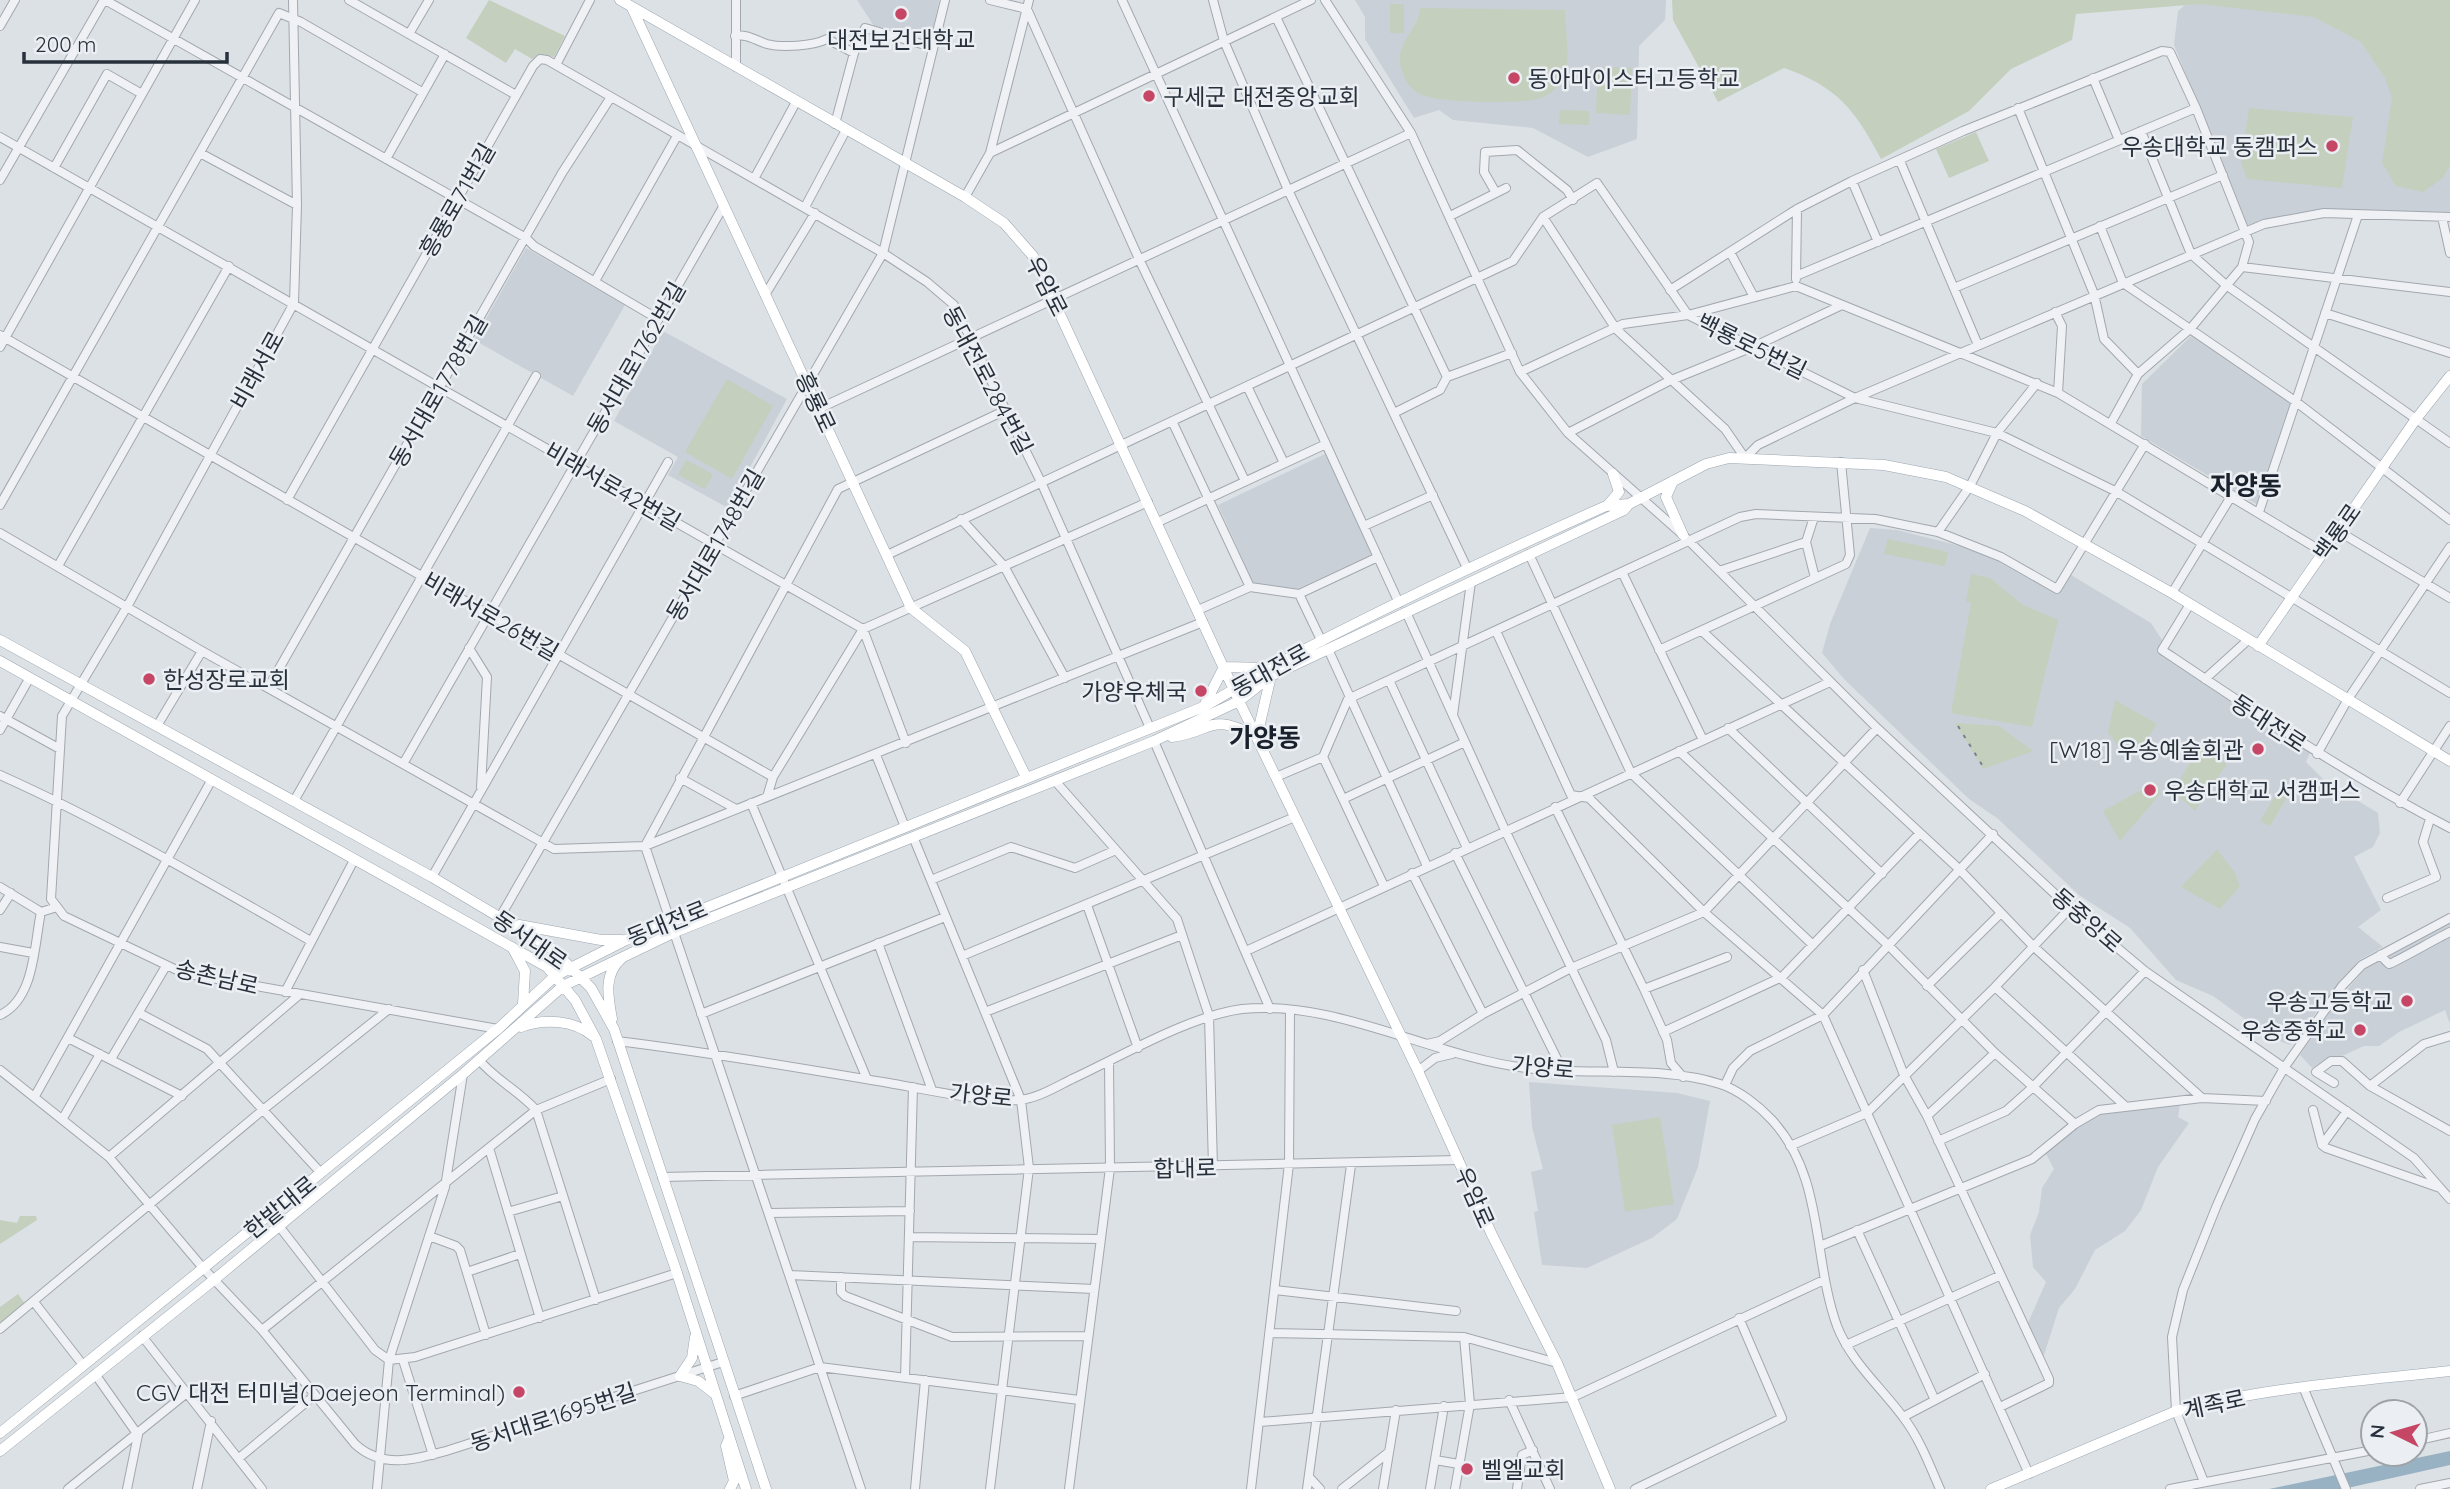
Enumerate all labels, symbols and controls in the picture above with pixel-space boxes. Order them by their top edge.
marker: 대전보건대학교 [893,6,909,22]
scale bar [24,21,228,65]
place label: 대전보건대학교 [827,25,975,54]
text: 200 m [35,31,97,57]
place label: 동아마이스터고등학교 [1528,64,1740,93]
marker: 동아마이스터고등학교 [1506,70,1522,86]
place label: 구세군 대전중앙교회 [1163,82,1360,111]
marker: 구세군 대전중앙교회 [1141,88,1157,104]
place label: 우송대학교 동캠퍼스 [2121,132,2318,161]
street label: 흥룡로71번길 [413,138,501,262]
marker: 우송대학교 동캠퍼스 [2324,138,2340,154]
street label: 우암로 [1020,251,1074,321]
street label: 동서대로1762번길 [581,276,691,440]
street label: 동대전로284번길 [937,301,1039,459]
street label: 백룡로5번길 [1692,307,1812,385]
street label: 동서대로1778번길 [383,309,493,473]
street label: 비래서로 [224,326,290,414]
street label: 흥룡로 [789,367,843,437]
street label: 비래서로42번길 [540,435,686,537]
street label: 동서대로1748번길 [660,464,770,626]
district label: 자양동 [2210,469,2282,502]
street label: 백룡로 [2307,498,2367,566]
street label: 비래서로26번길 [418,565,564,667]
street label: 동대전로 [1226,637,1314,703]
place label: 한성장로교회 [163,665,290,694]
marker: 한성장로교회 [141,671,157,687]
place label: 가양우체국 [1081,677,1187,706]
marker: 가양우체국 [1193,683,1209,699]
street label: 동대전로 [2226,688,2312,758]
district label: 가양동 [1229,721,1301,754]
place label: [W18] 우송예술회관 [2049,735,2244,764]
marker: [W18] 우송예술회관 [2250,741,2266,757]
place label: 우송대학교 서캠퍼스 [2164,776,2361,805]
marker: 우송대학교 서캠퍼스 [2142,782,2158,798]
street label: 동중앙로 [2046,881,2128,959]
street label: 동대전로 [622,894,712,952]
street label: 동서대로 [487,904,573,976]
street label: 송촌남로 [173,953,261,1001]
place label: 우송고등학교 [2266,987,2393,1016]
marker: 우송고등학교 [2399,993,2415,1009]
place label: 우송중학교 [2240,1016,2346,1045]
marker: 우송중학교 [2352,1022,2368,1038]
street label: 가양로 [1510,1050,1576,1084]
street label: 가양로 [948,1077,1014,1113]
street label: 합내로 [1153,1153,1217,1183]
street label: 우암로 [1449,1162,1501,1232]
street label: 한밭대로 [238,1169,322,1245]
street label: 동서대로1695번길 [466,1376,640,1458]
place label: CGV 대전 터미널(Daejeon Terminal) [136,1378,505,1407]
street label: 계족로 [2180,1383,2248,1425]
marker: CGV 대전 터미널(Daejeon Terminal) [511,1384,527,1400]
north arrow [2359,1398,2429,1468]
text: N [2365,1424,2390,1440]
place label: 벨엘교회 [1481,1455,1566,1484]
marker: 벨엘교회 [1459,1461,1475,1477]

